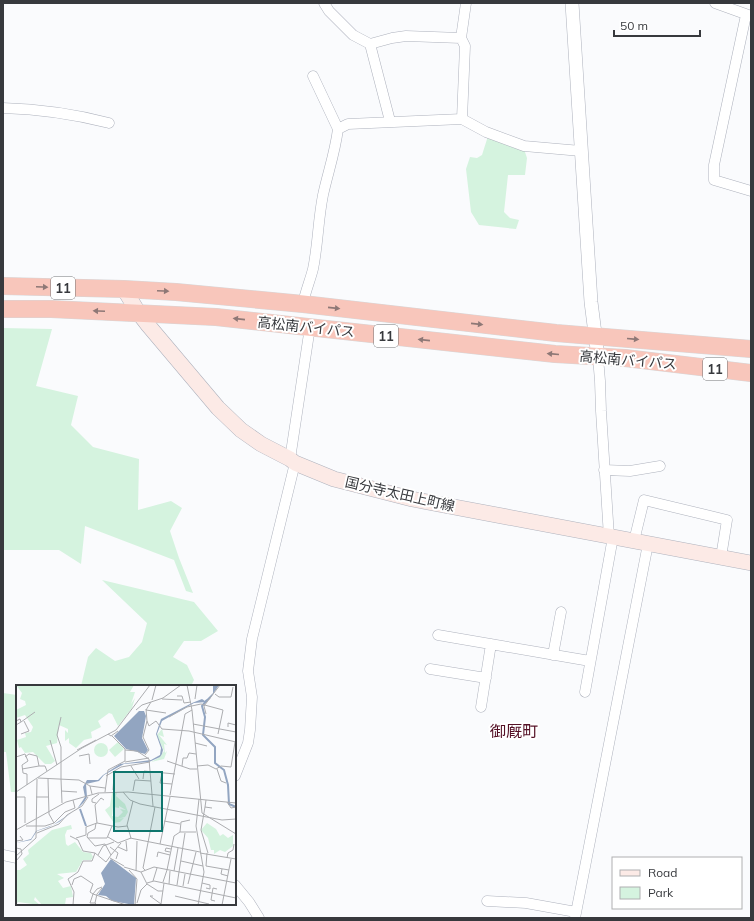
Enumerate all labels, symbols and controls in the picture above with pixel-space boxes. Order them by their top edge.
scale bar [614,12,700,38]
text: 50 m [620,18,648,33]
road number: 11 [51,277,75,299]
one-way arrow [36,284,48,291]
one-way arrow [157,288,169,295]
one-way arrow [328,304,340,311]
one-way arrow [93,307,105,314]
street label: 高松南バイパス [256,313,356,341]
one-way arrow [233,316,245,322]
one-way arrow [471,320,483,327]
road number: 11 [374,325,398,347]
one-way arrow [627,336,639,343]
one-way arrow [418,337,430,343]
street label: 高松南バイパス [579,347,677,373]
one-way arrow [547,351,559,357]
road number: 11 [703,358,727,380]
street label: 国分寺太田上町線 [343,473,457,515]
inset map [16,685,236,905]
district label: 御厩町 [490,721,538,741]
legend [612,857,742,909]
text: Road [648,865,677,880]
text: Park [648,885,674,900]

